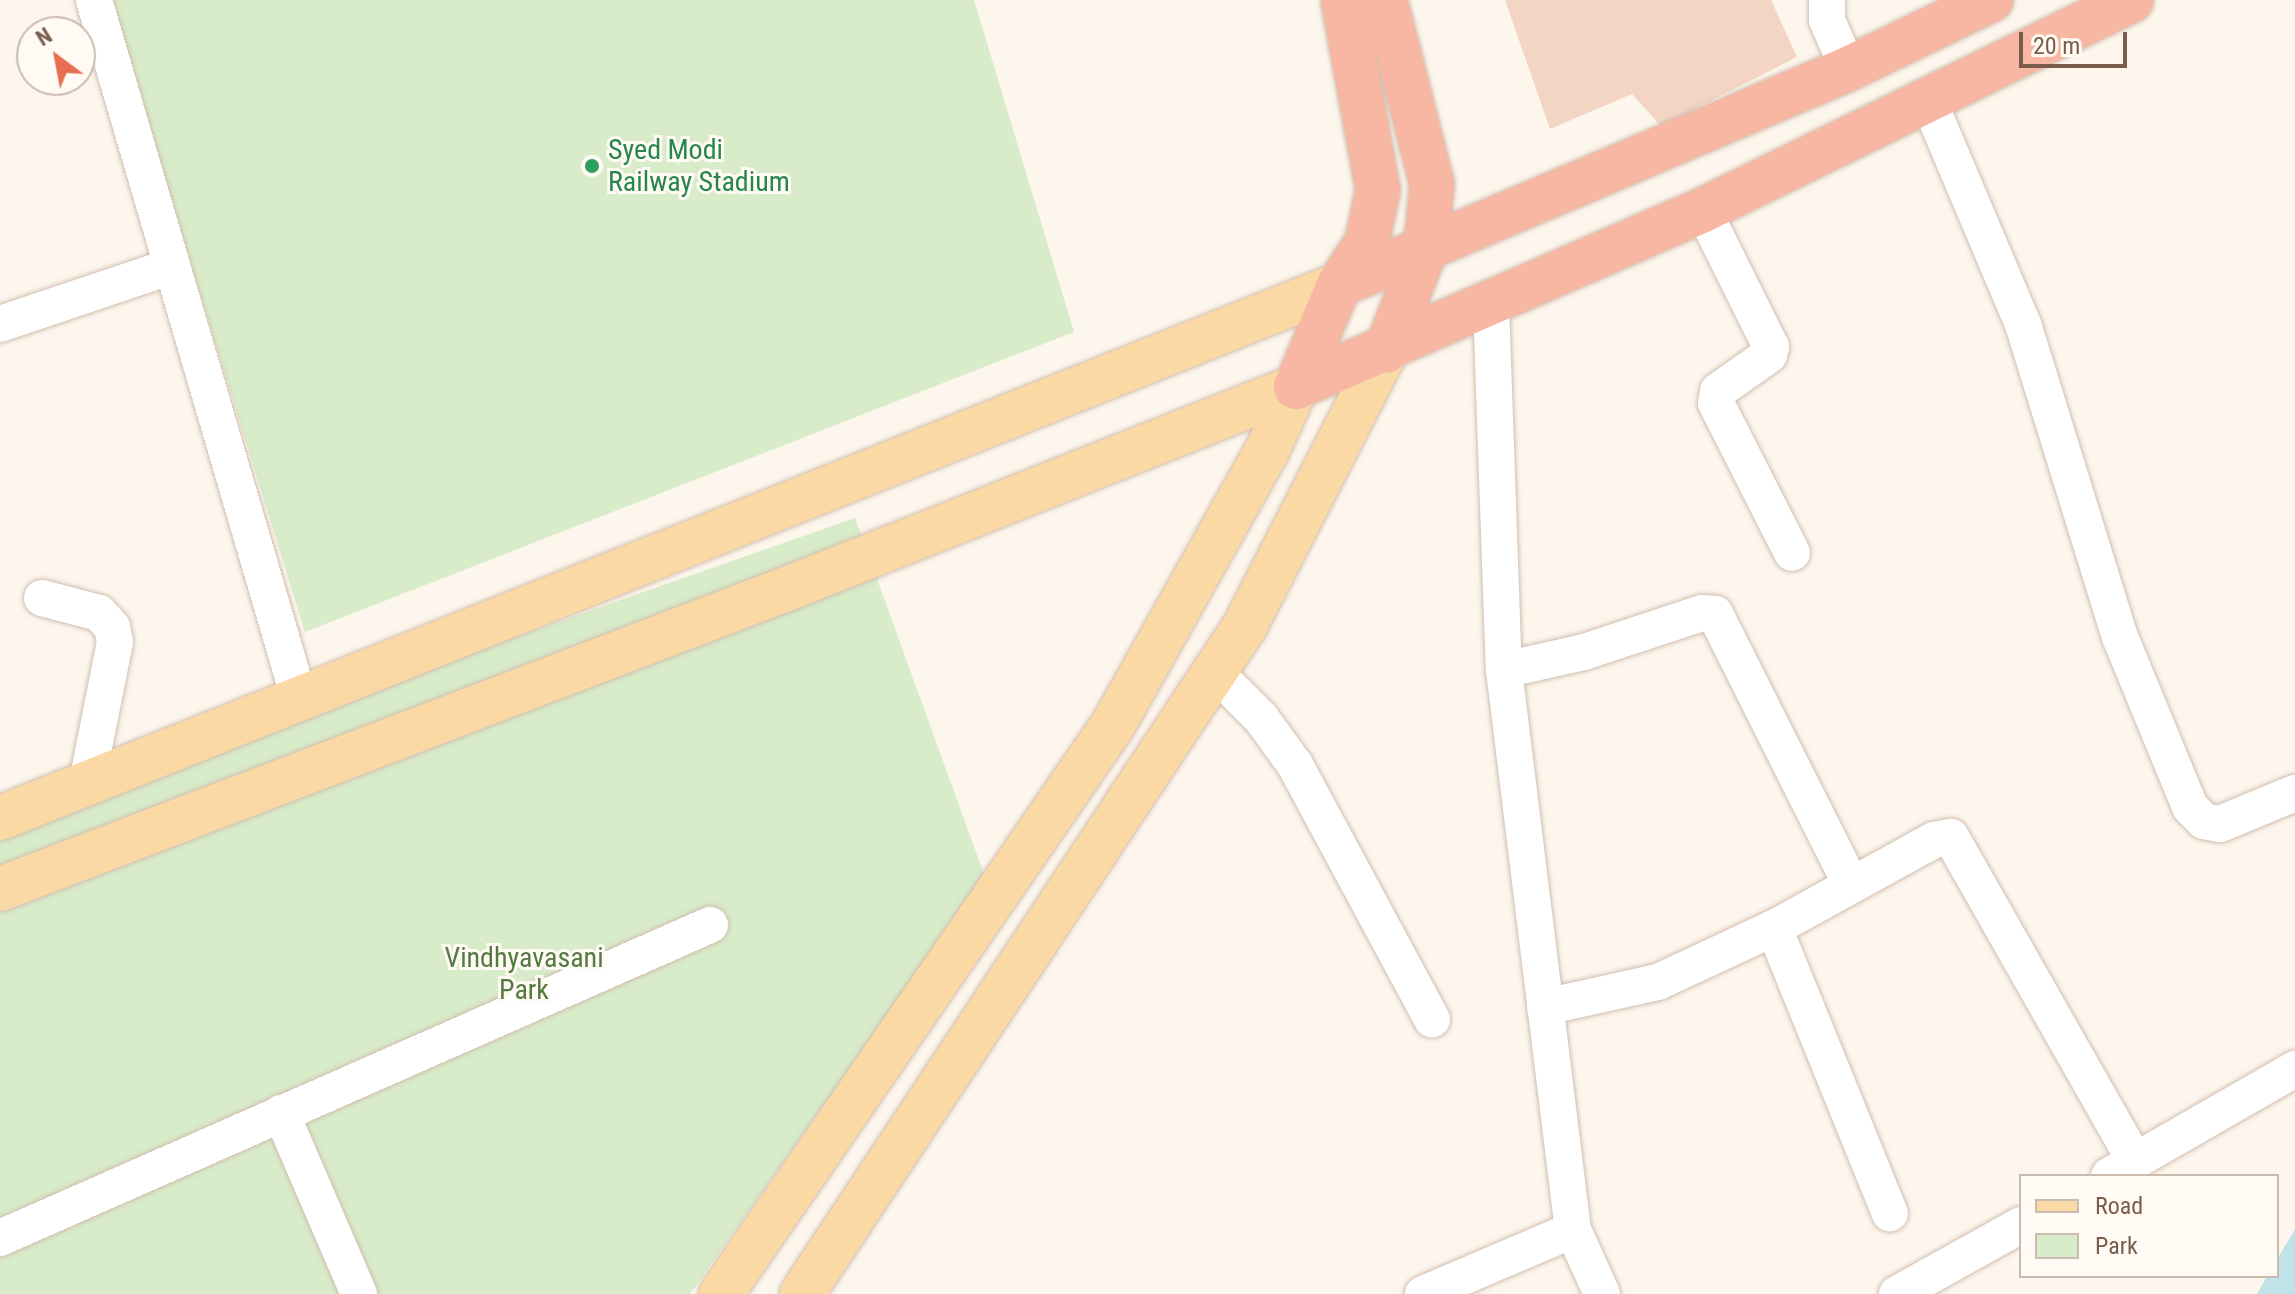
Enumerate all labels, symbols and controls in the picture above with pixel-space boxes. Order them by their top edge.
north arrow [16,16,96,96]
scale bar [2023,16,2131,66]
text: N [32,23,56,51]
text: 20 m [2033,32,2080,60]
place label: Syed Modi Railway Stadium [608,133,790,199]
marker: Syed Modi Railway Stadium [583,157,601,175]
park label: Vindhyavasani Park [444,941,604,1007]
legend [2019,1174,2279,1278]
text: Road [2095,1192,2143,1220]
text: Park [2095,1232,2138,1260]

